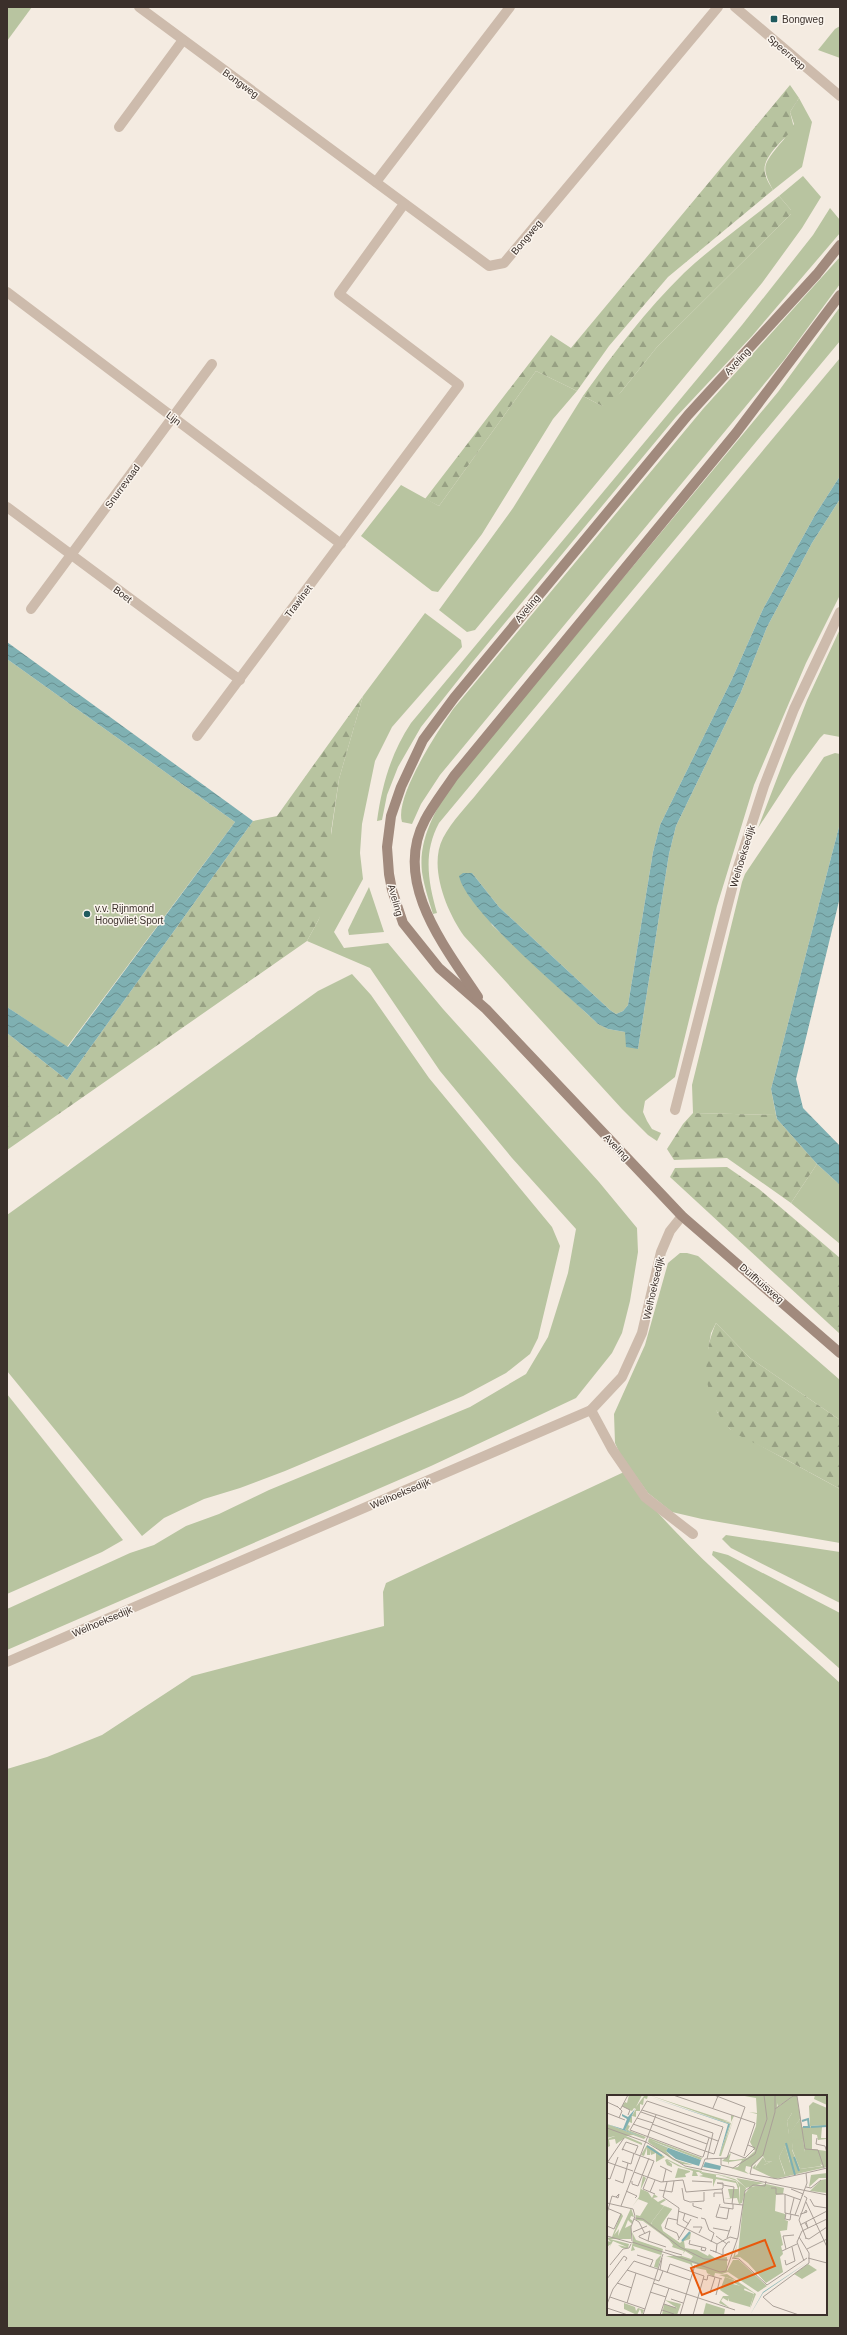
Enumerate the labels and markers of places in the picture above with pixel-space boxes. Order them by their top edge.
marker: Bongweg [769,14,779,24]
place label: Bongweg [782,14,824,25]
place label: v.v. Rijnmond Hoogvliet Sport [95,903,164,926]
marker: v.v. Rijnmond Hoogvliet Sport [82,909,92,919]

